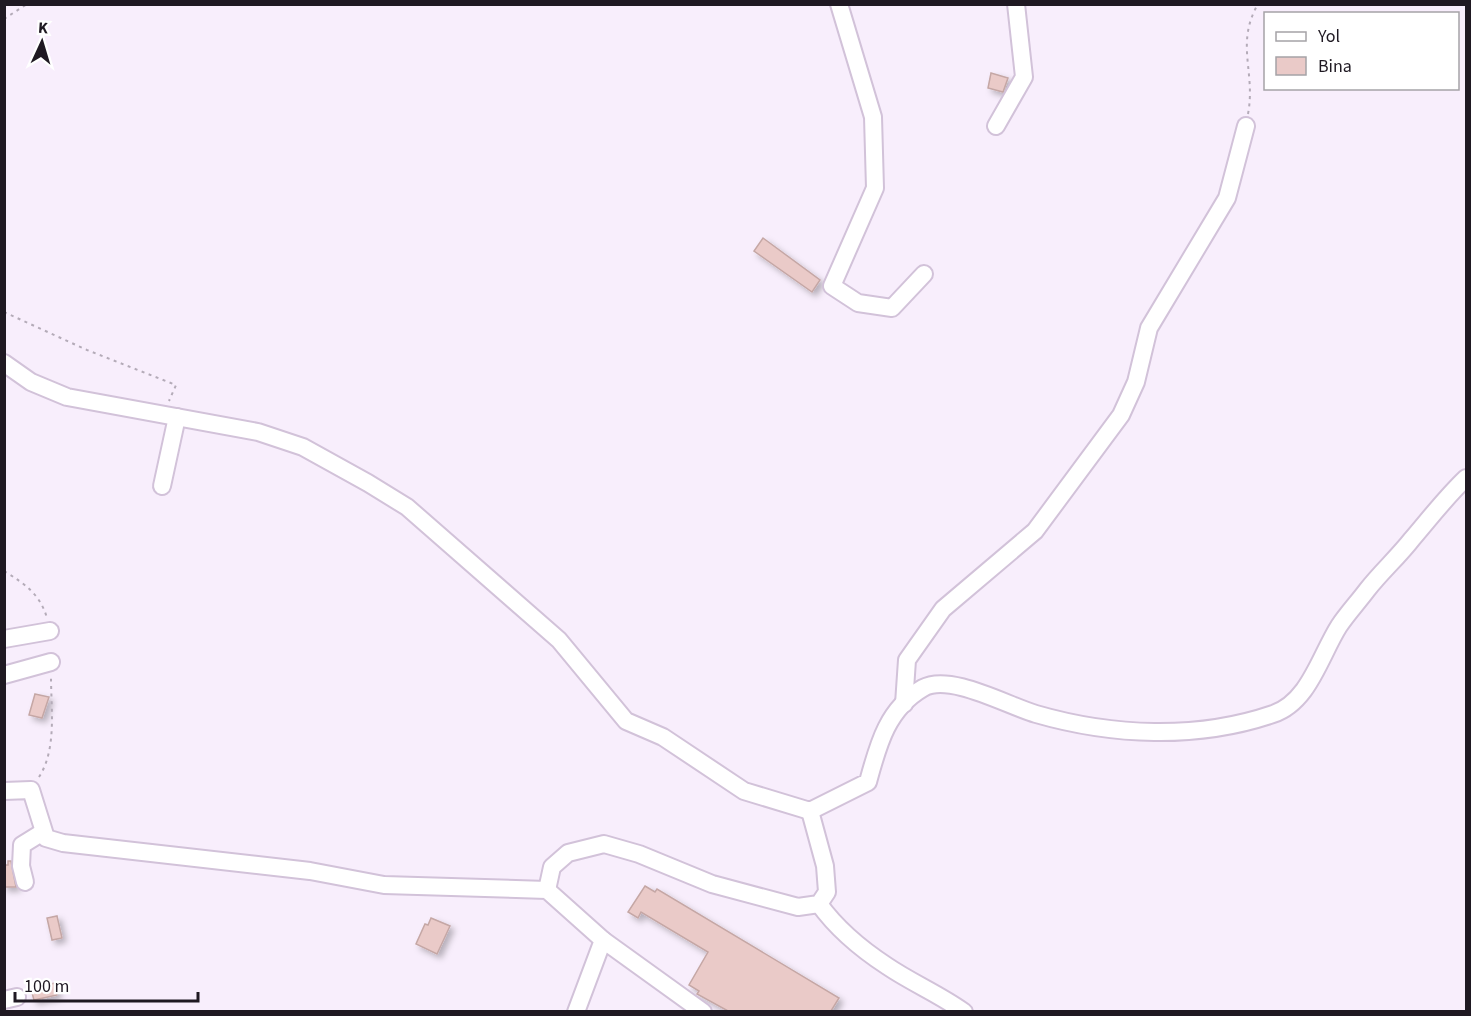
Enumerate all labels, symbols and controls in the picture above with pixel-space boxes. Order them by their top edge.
north arrow [12,12,72,72]
legend [1264,12,1459,90]
text: K [37,17,49,39]
text: Yol [1317,24,1340,49]
text: Bina [1318,54,1352,79]
scale bar [15,965,198,1003]
text: 100 m [24,974,69,999]

